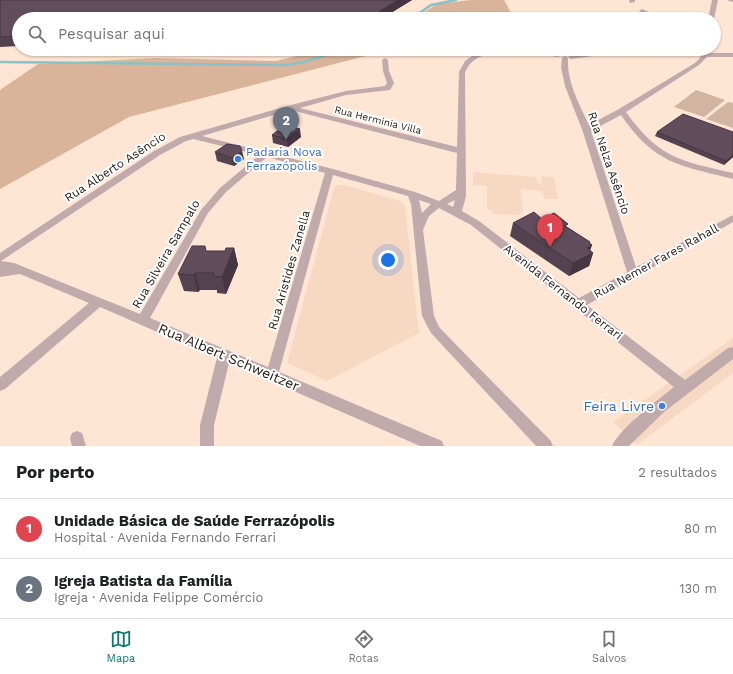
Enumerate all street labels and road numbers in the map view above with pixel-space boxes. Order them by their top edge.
street label: Rua Herminia Villa [333,104,423,136]
street label: Rua Nelza Asêncio [585,110,633,216]
street label: Rua Alberto Asêncio [62,129,168,205]
street label: Rua Silveira Sampalo [129,197,203,311]
street label: Rua Aristides Zanella [265,208,313,331]
street label: Rua Nemer Fares Rahall [591,221,721,301]
street label: Avenida Fernando Ferrari [501,241,625,343]
street label: Rua Albert Schweitzer [156,320,302,394]

